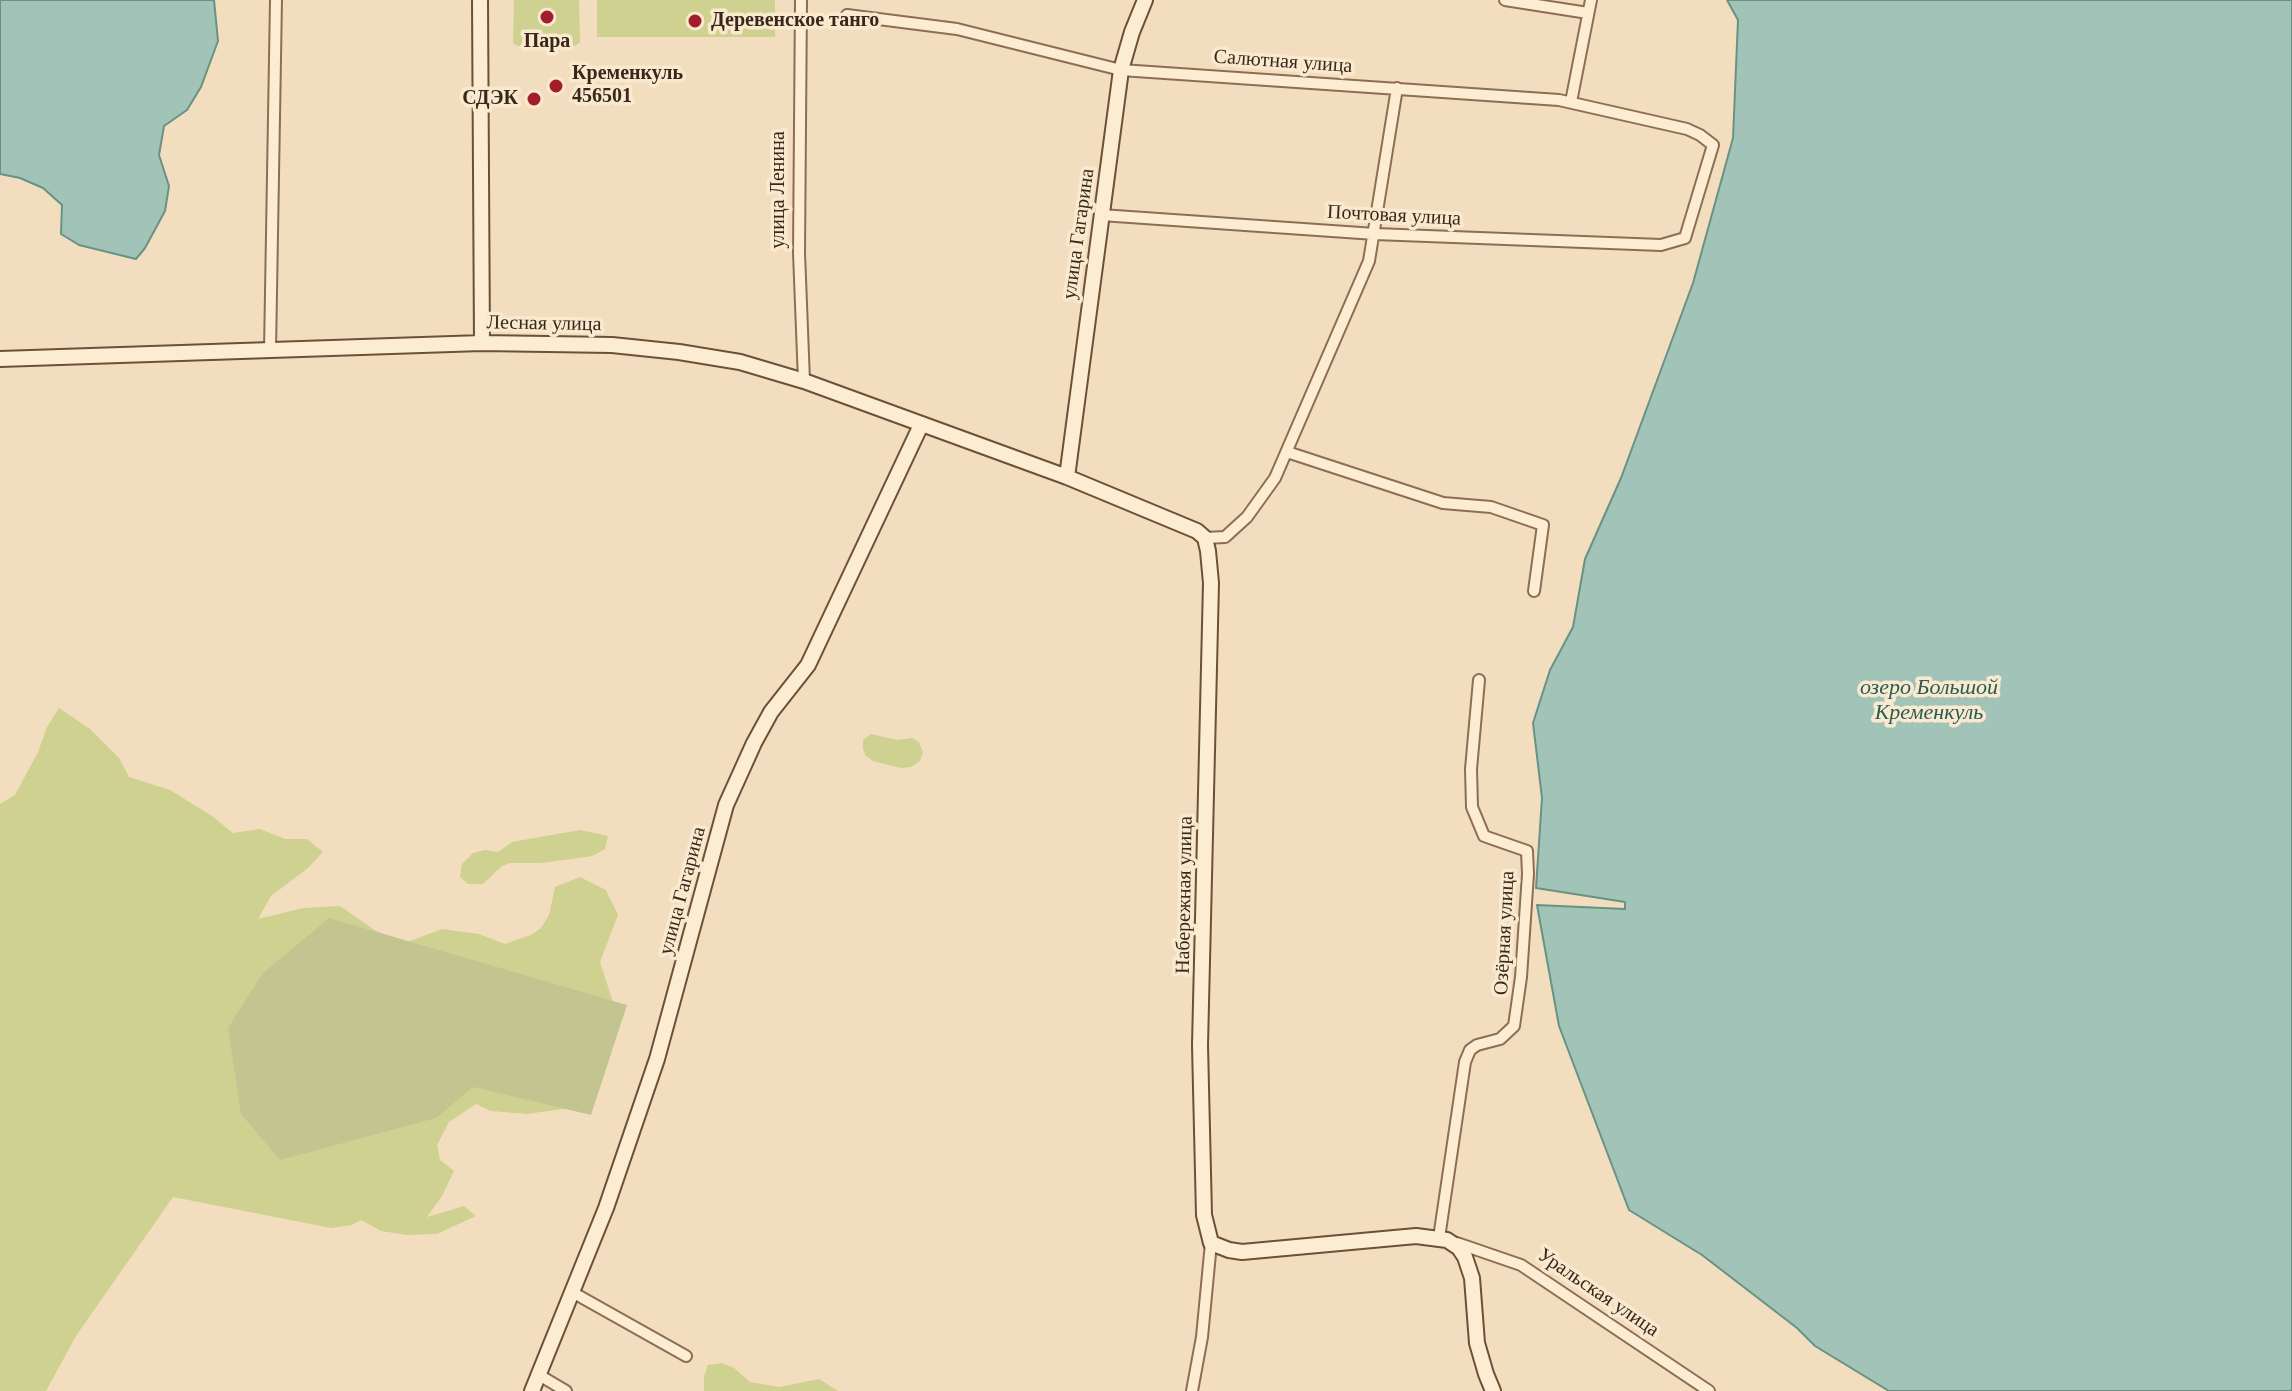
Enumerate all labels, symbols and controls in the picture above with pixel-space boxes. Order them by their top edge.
marker: Пара [538,8,556,26]
place label: Деревенское танго [711,9,879,33]
marker: Деревенское танго [686,12,704,30]
place label: Пара [524,30,570,54]
street label: Салютная улица [1213,45,1353,79]
place label: Кременкуль 456501 [572,62,683,109]
marker: Кременкуль 456501 [547,77,565,95]
place label: СДЭК [462,87,518,111]
marker: СДЭК [525,90,543,108]
street label: улица Ленина [767,131,791,249]
street label: улица Гагарина [1058,167,1100,301]
street label: Почтовая улица [1326,201,1462,231]
street label: Лесная улица [486,311,602,337]
water label: озеро Большой Кременкуль [1860,675,1998,726]
street label: Набережная улица [1172,816,1198,974]
street label: улица Гагарина [654,824,712,958]
street label: Озёрная улица [1490,870,1520,996]
street label: Уральская улица [1533,1244,1663,1342]

